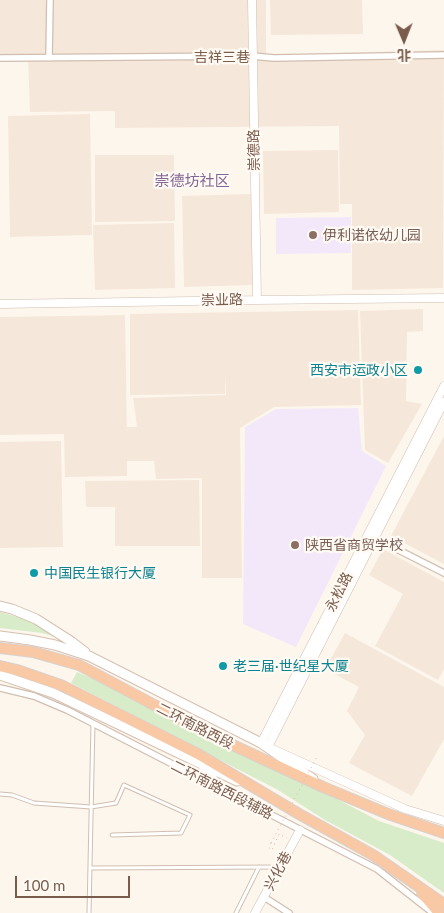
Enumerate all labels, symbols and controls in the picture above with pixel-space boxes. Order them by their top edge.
north arrow [379,15,429,65]
text: 北 [397,47,411,64]
street label: 吉祥三巷 [194,49,250,65]
street label: 崇德路 [245,129,263,171]
district label: 崇德坊社区 [155,172,229,190]
place label: 伊利诺依幼儿园 [323,227,421,243]
marker: 伊利诺依幼儿园 [307,229,319,241]
street label: 崇业路 [201,291,243,309]
place label: 西安市运政小区 [310,362,408,378]
marker: 西安市运政小区 [412,364,424,376]
place label: 陕西省商贸学校 [305,537,403,553]
marker: 陕西省商贸学校 [289,539,301,551]
place label: 中国民生银行大厦 [44,565,156,581]
marker: 中国民生银行大厦 [28,567,40,579]
street label: 永松路 [322,569,356,615]
place label: 老三届·世纪星大厦 [233,658,349,674]
marker: 老三届·世纪星大厦 [217,660,229,672]
street label: 二环南路西段 [154,699,236,753]
street label: 二环南路西段辅路 [168,757,276,823]
street label: 兴化巷 [261,849,295,893]
scale bar [18,866,132,898]
text: 100 m [23,876,65,894]

